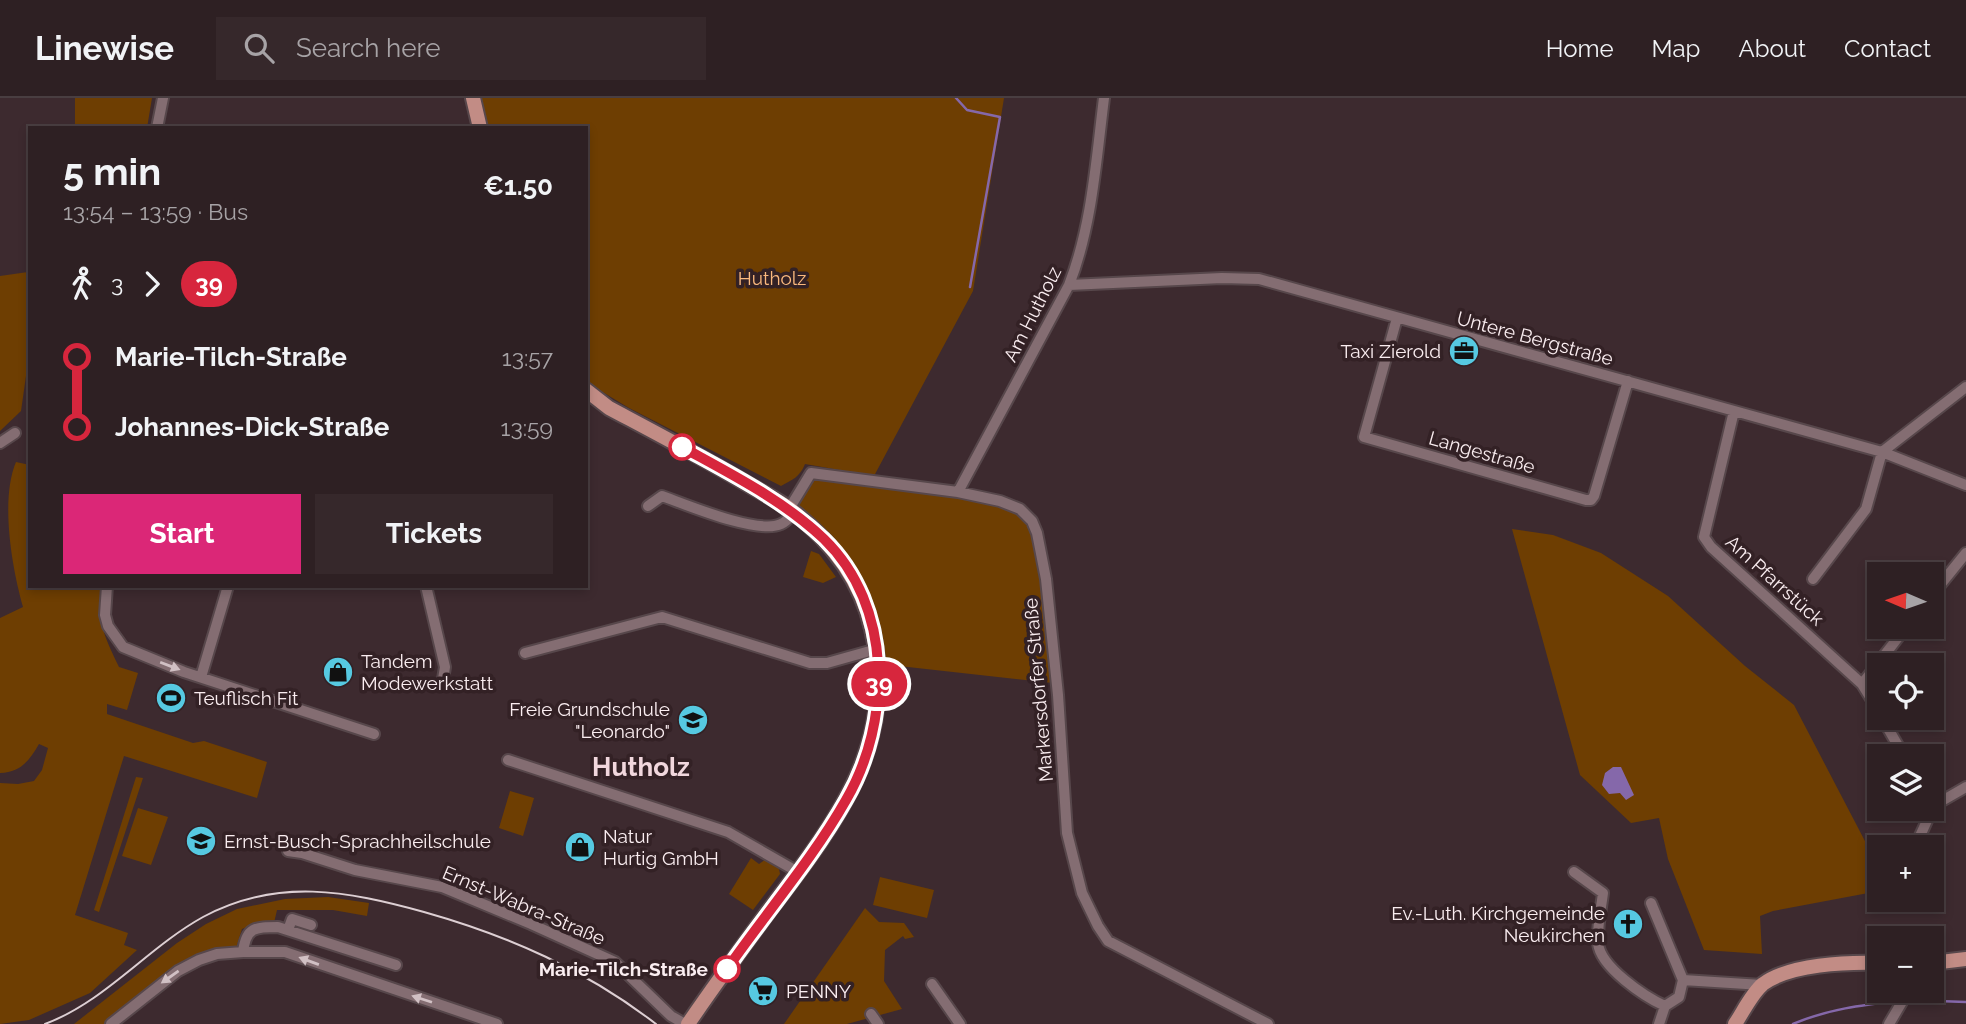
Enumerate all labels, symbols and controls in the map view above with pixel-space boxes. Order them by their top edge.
search box [216,17,706,80]
text: Linewise [35,29,174,68]
icon: search [240,29,278,67]
text: Search here [296,33,440,63]
text: Home [1546,34,1614,63]
text: Map [1652,34,1700,63]
text: About [1738,34,1806,63]
text: Contact [1844,34,1931,63]
text: 5 min [63,149,161,194]
text: €1.50 [483,171,553,201]
text: 13:54 – 13:59 · Bus [63,198,248,225]
street label: Am Hutholz [999,263,1065,365]
icon: walk [63,265,101,303]
icon: forward [133,265,171,303]
park label: Hutholz [738,267,806,289]
text: 39 [195,269,223,298]
text: 3 [111,270,123,297]
street label: Untere Bergstraße [1454,307,1616,369]
office icon: Taxi Zierold [1447,334,1481,368]
place label: Taxi Zierold [1341,340,1441,362]
text: Marie-Tilch-Straße [115,342,347,372]
text: 13:57 [502,344,553,371]
text: Johannes-Dick-Straße [115,412,389,442]
text: 13:59 [501,414,553,441]
street label: Langestraße [1426,426,1538,478]
unlabelled marker [669,434,695,460]
button: Start [63,494,301,574]
button: Tickets [315,494,553,574]
street label: Am Pfarrstück [1721,530,1829,630]
north arrow [1867,562,1944,639]
map controls [1867,562,1944,1003]
street label: Markersdorfer Straße [1019,597,1057,783]
place label: Tandem Modewerkstatt [361,650,494,694]
button: locate [1867,653,1944,730]
shop icon: Tandem Modewerkstatt [321,655,355,689]
one-way arrow [159,661,180,672]
line badge: 39 [848,661,910,707]
text: 39 [865,669,893,698]
sports icon: Teuflisch Fit [154,681,188,715]
place label: Teuflisch Fit [194,687,299,709]
place label: Freie Grundschule "Leonardo" [509,698,670,742]
school or university icon: Freie Grundschule "Leonardo" [676,703,710,737]
button: layers [1867,744,1944,821]
district label: Hutholz [592,752,690,782]
school or university icon: Ernst-Busch-Sprachheilschule [184,824,218,858]
place label: Natur Hurtig GmbH [603,825,719,869]
place label: Ernst-Busch-Sprachheilschule [224,830,491,852]
shop icon: Natur Hurtig GmbH [563,830,597,864]
button: + [1867,835,1944,912]
street label: Ernst-Wabra-Straße [439,861,609,949]
place label: Ev.-Luth. Kirchgemeinde Neukirchen [1391,902,1605,946]
church icon: Ev.-Luth. Kirchgemeinde Neukirchen [1611,907,1645,941]
button: − [1867,926,1944,1003]
one-way arrow [299,955,320,966]
marker: Marie-Tilch-Straße [714,956,740,982]
place label: Marie-Tilch-Straße [539,958,708,980]
one-way arrow [161,970,179,984]
supermarket icon: PENNY [746,974,780,1008]
place label: PENNY [786,980,852,1002]
one-way arrow [412,994,433,1004]

